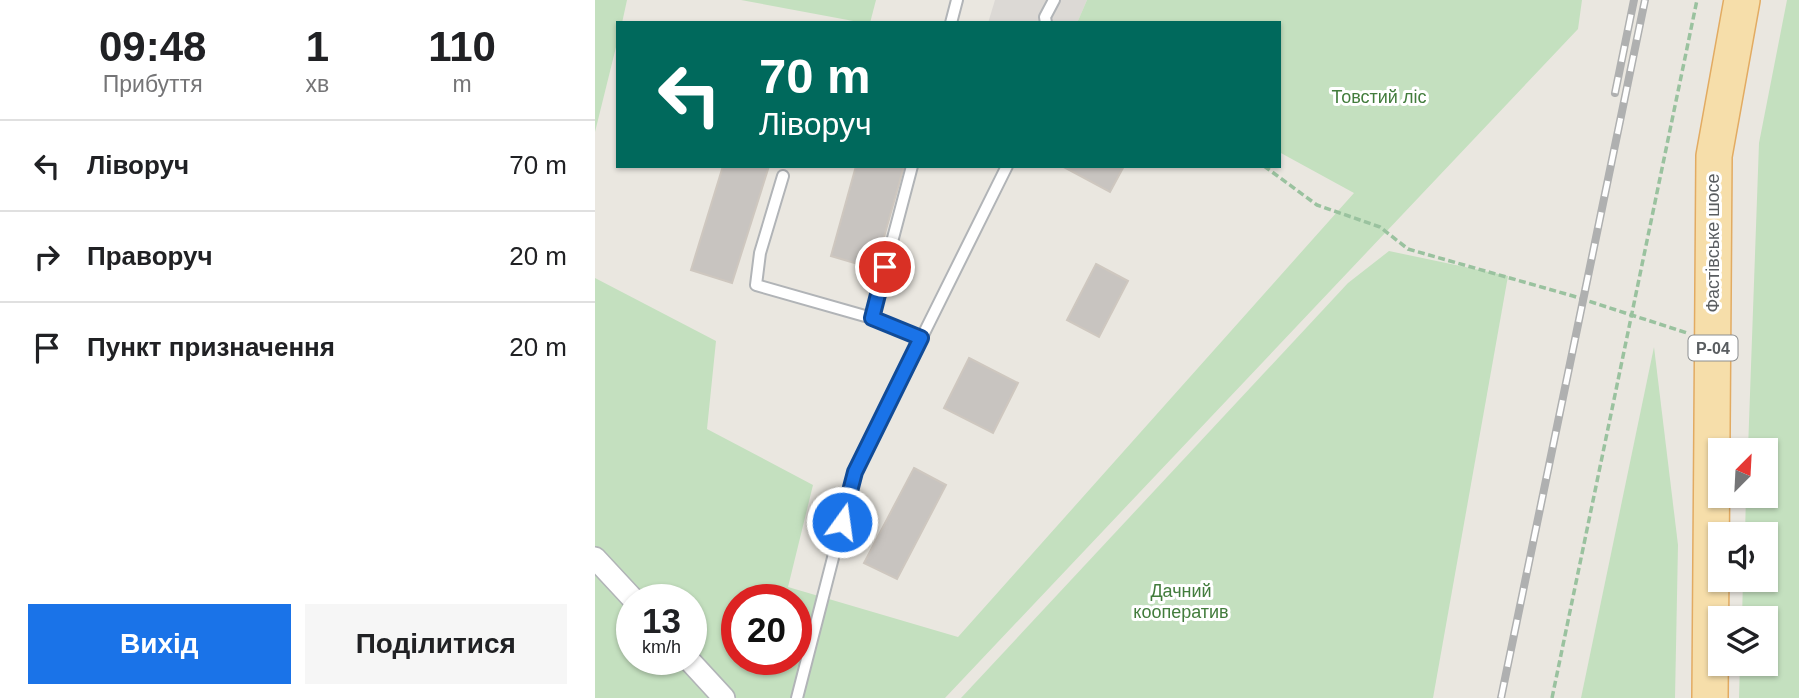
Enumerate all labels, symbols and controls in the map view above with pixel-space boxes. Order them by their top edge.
text: 09:48 [99,23,206,70]
text: 1 [306,23,329,70]
text: 110 [428,23,496,70]
icon: left [644,49,735,140]
text: 70 m [759,49,871,103]
text: Прибуття [103,71,203,97]
text: хв [305,71,329,97]
text: m [452,71,472,97]
park label: Товстий ліс [1332,87,1426,107]
text: Ліворуч [759,106,872,142]
icon: left [28,147,66,185]
text: Ліворуч [87,150,189,180]
text: 70 m [509,150,567,180]
street label: Фастівське шосе [1703,173,1723,313]
pin [855,237,915,297]
icon: right [28,238,66,276]
text: Праворуч [87,241,213,271]
text: 20 m [509,241,567,271]
icon: arrive [866,248,904,286]
icon: arrive [28,329,66,367]
text: Пункт призначення [87,332,335,362]
text: 20 m [509,332,567,362]
road number: Р-04 [1689,336,1737,360]
north arrow [1708,438,1778,508]
map controls [1708,438,1778,676]
position arrow [805,485,879,559]
button: sound [1708,522,1778,592]
park label: Дачний кооператив [1133,581,1229,622]
speed limit sign: 20 [721,584,812,675]
text: 13 [642,601,681,640]
button: Вихід [28,604,291,684]
button: Поділитися [305,604,567,684]
button: layers [1708,606,1778,676]
text: km/h [642,637,681,657]

